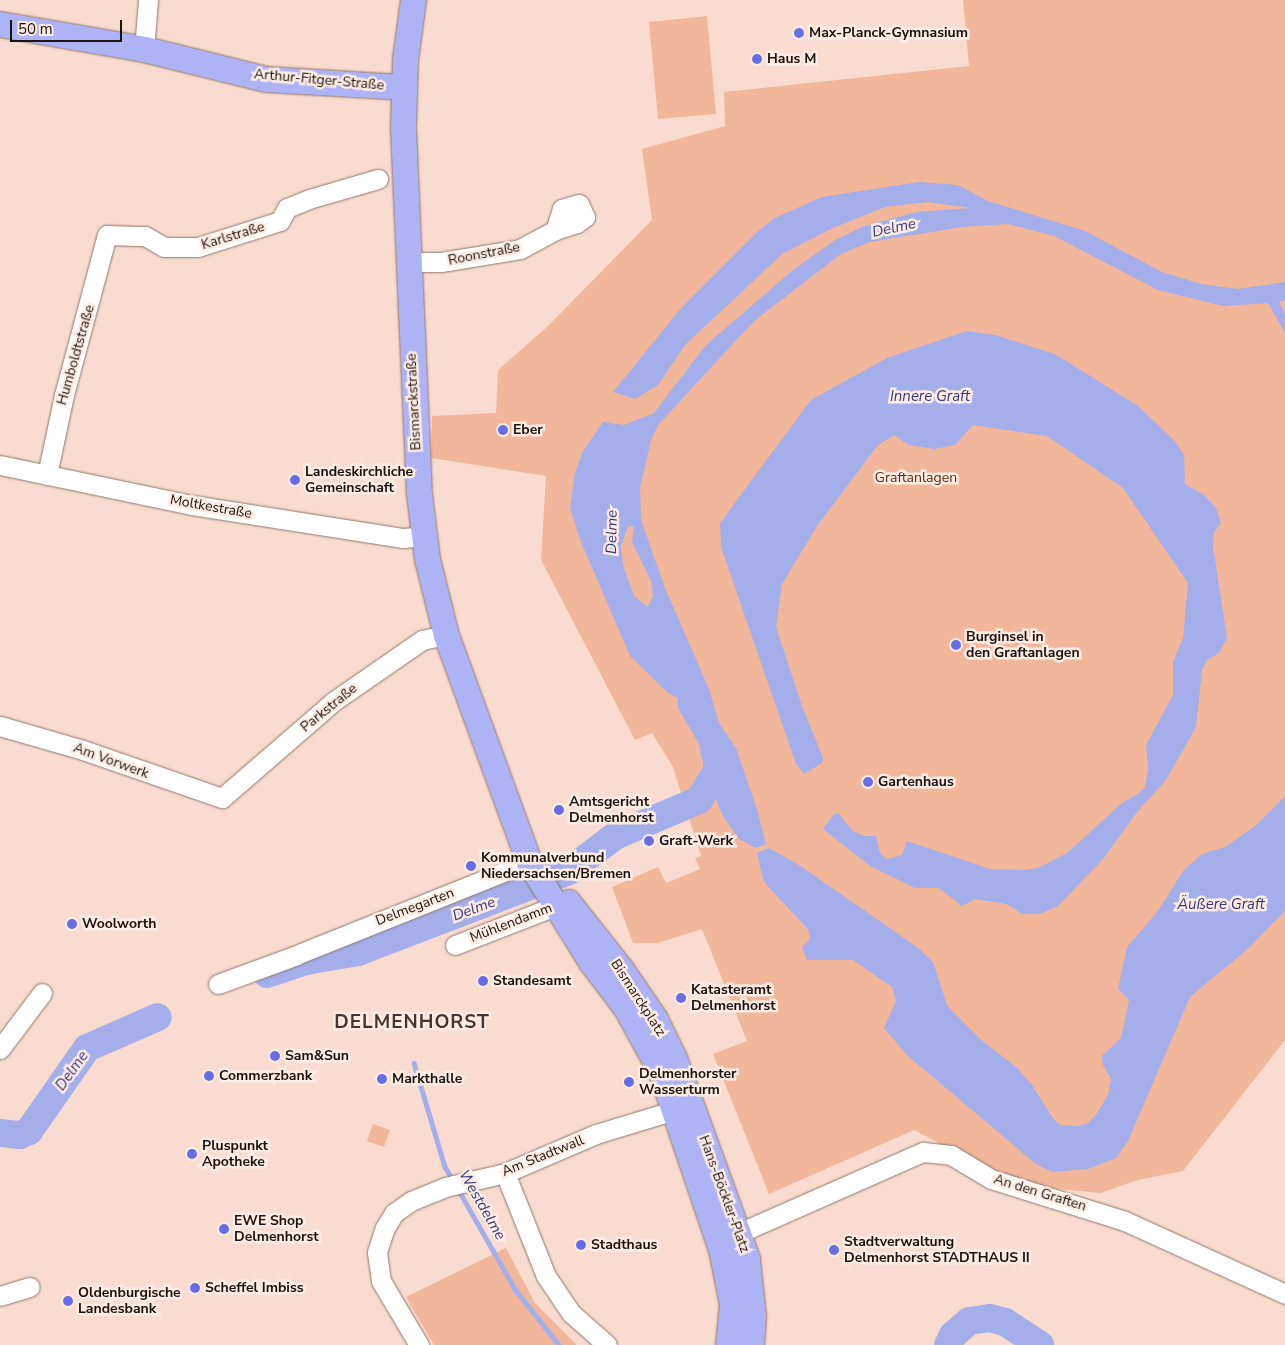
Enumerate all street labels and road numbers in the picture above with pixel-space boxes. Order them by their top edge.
street label: Arthur-Fitger-Straße [253,66,385,94]
street label: Karlstraße [199,218,267,254]
street label: Roonstraße [447,239,521,269]
street label: Humboldtstraße [54,303,98,407]
street label: Bismarckstraße [403,353,425,451]
street label: Moltkestraße [169,492,253,522]
street label: Parkstraße [297,680,361,736]
street label: Am Vorwerk [71,740,151,782]
street label: Delmegarten [373,884,457,930]
street label: Mühlendamm [467,900,555,946]
street label: Bismarckplatz [607,956,669,1040]
street label: Am Stadtwall [499,1132,587,1180]
street label: Hans-Böckler-Platz [695,1133,753,1255]
street label: An den Graften [992,1171,1088,1215]

